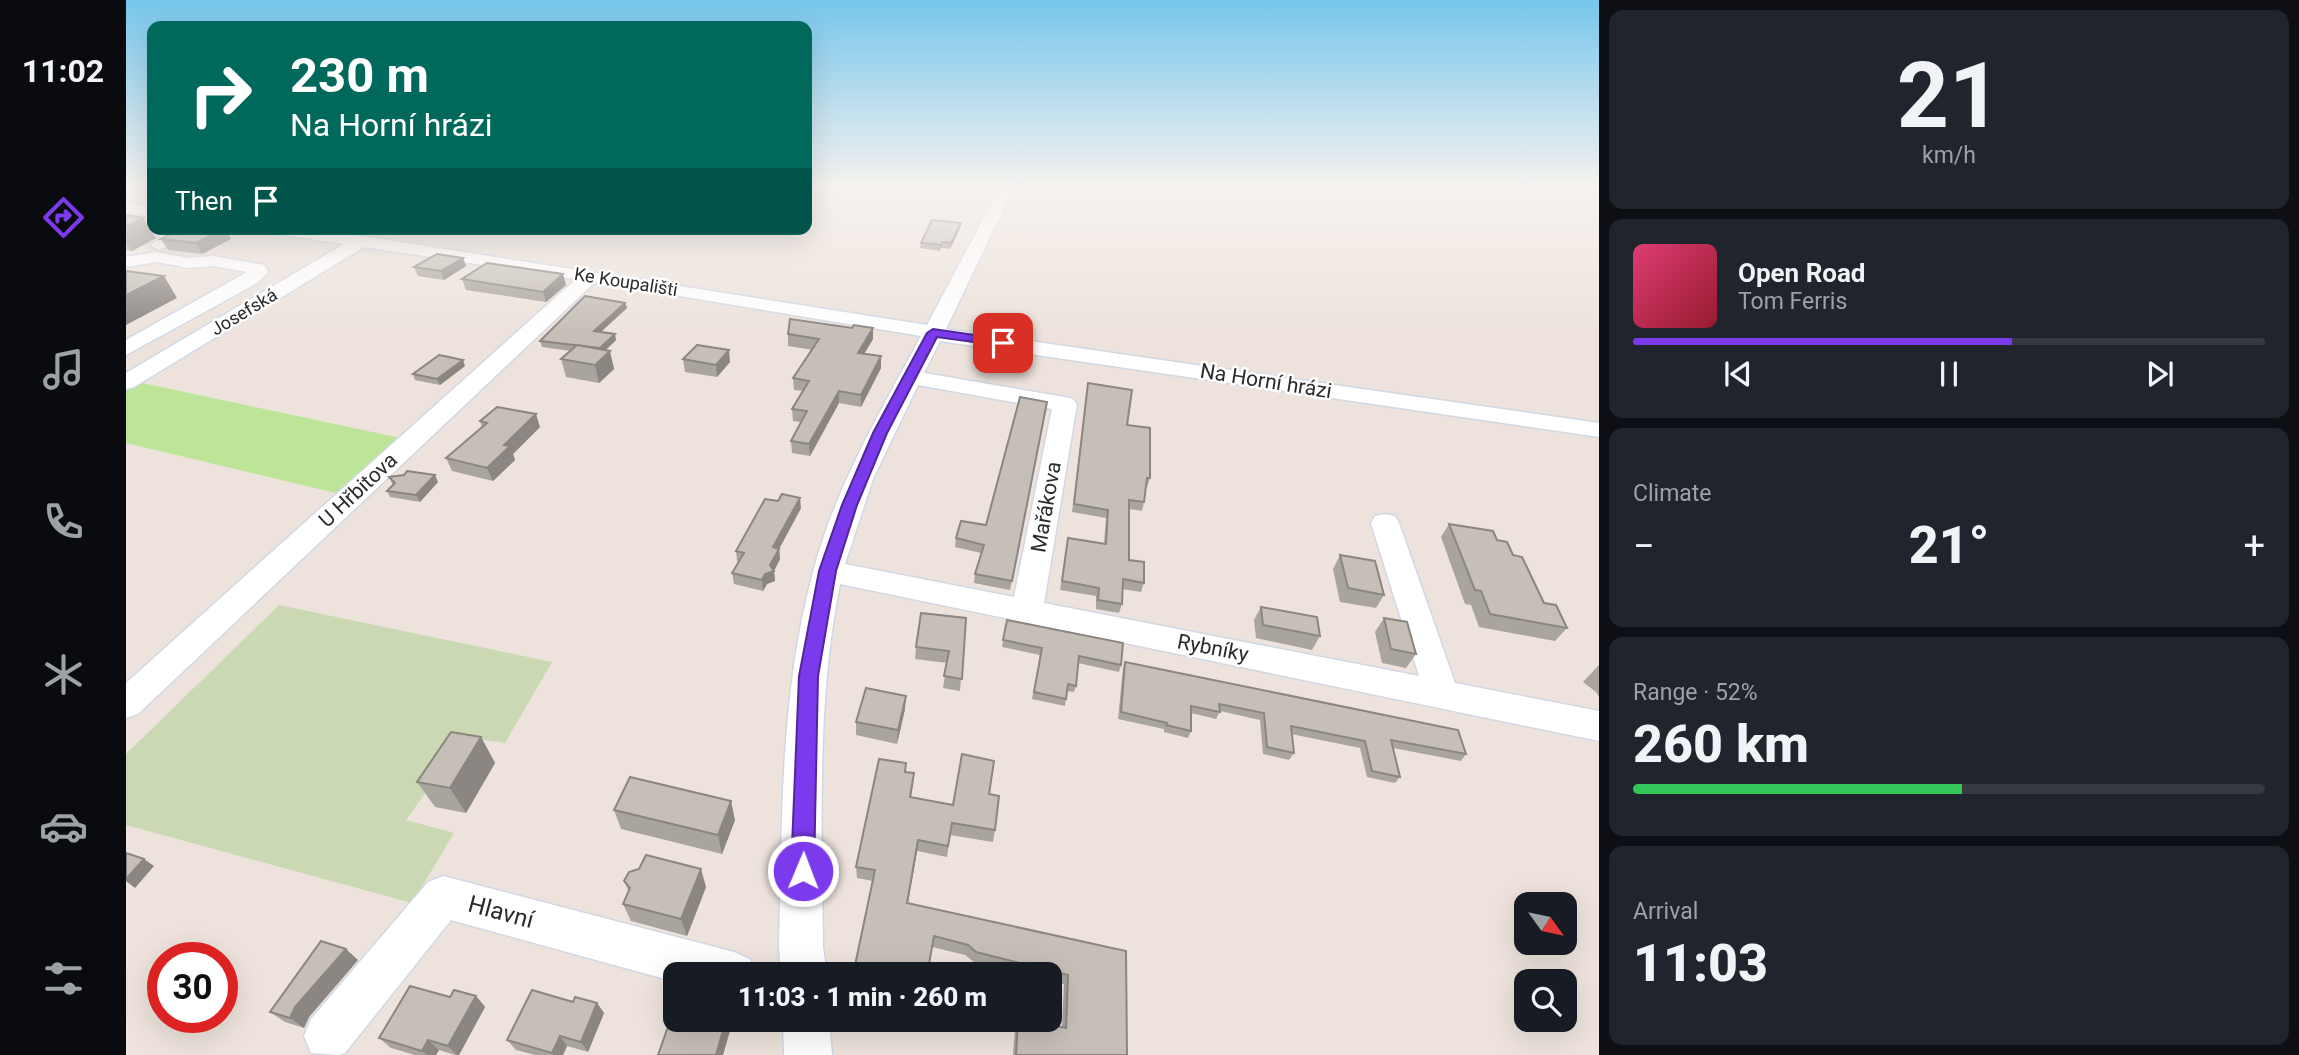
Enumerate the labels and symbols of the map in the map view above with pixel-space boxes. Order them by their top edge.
street label: Ke Koupališti [573,263,679,300]
street label: Josefská [207,284,281,339]
pin [973,313,1033,373]
street label: Na Horní hrázi [1198,359,1334,403]
street label: U Hřbitova [314,448,402,532]
street label: Mařákova [1026,460,1066,554]
street label: Rybníky [1175,629,1251,667]
position arrow [766,834,840,908]
street label: Hlavní [465,890,538,934]
north arrow [1514,892,1577,956]
speed limit sign: 30 [147,942,238,1033]

